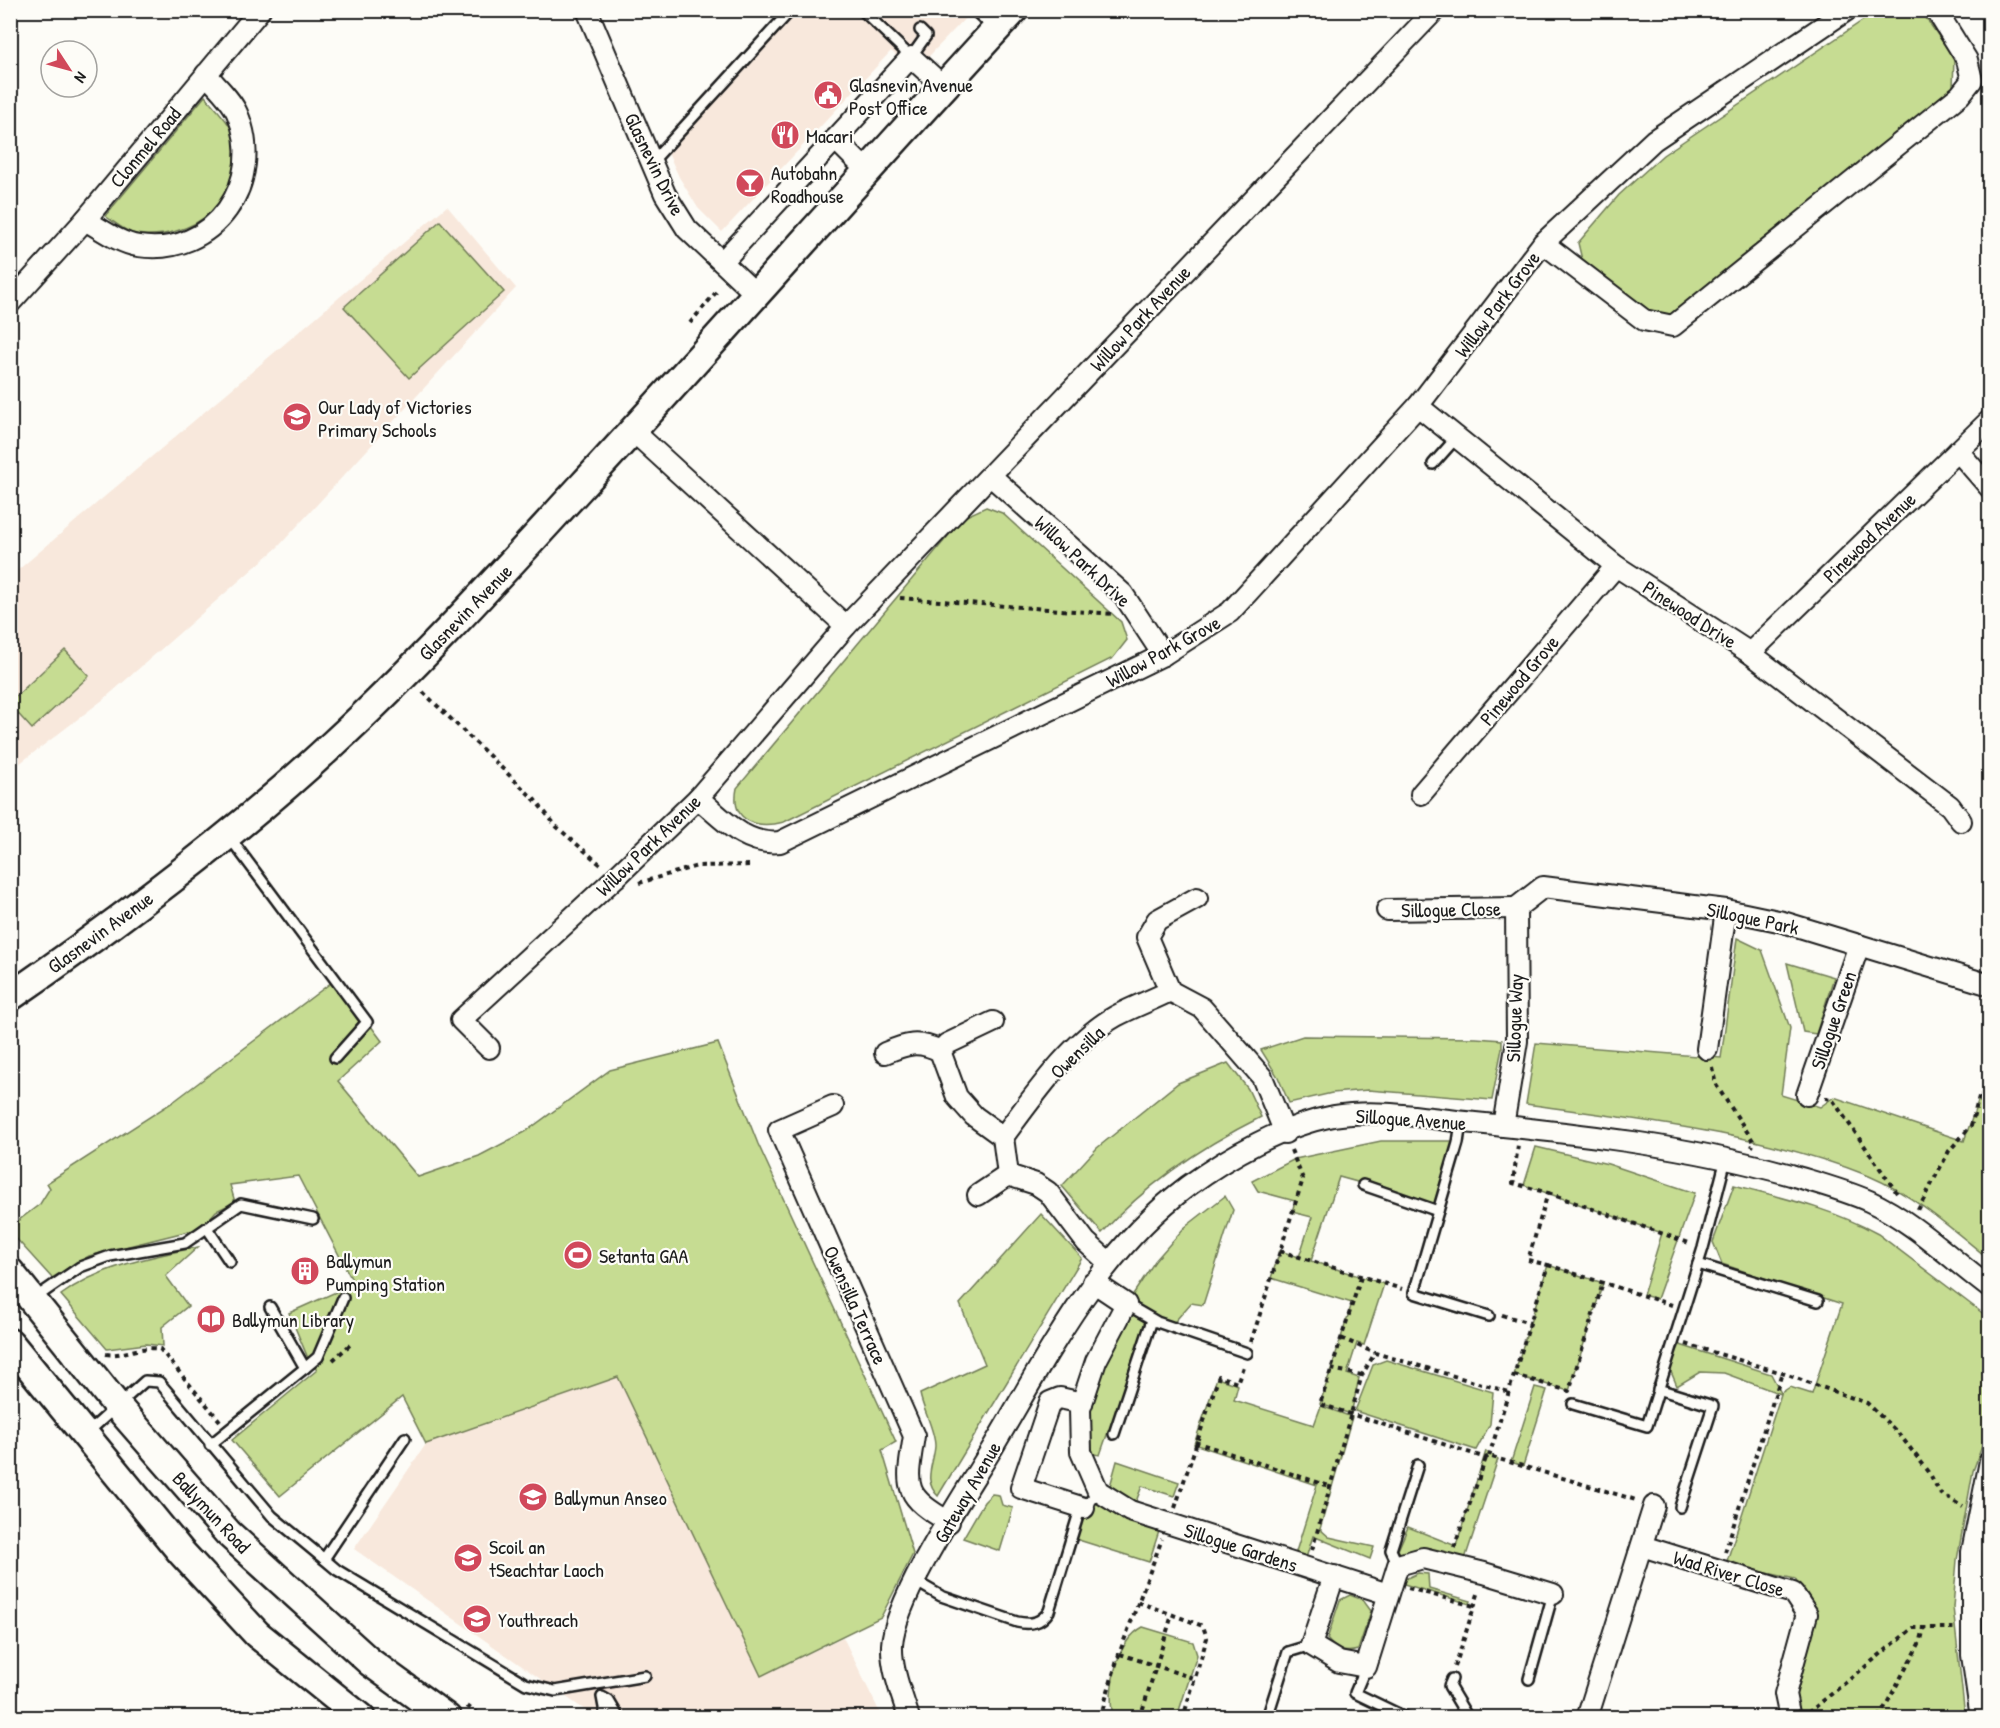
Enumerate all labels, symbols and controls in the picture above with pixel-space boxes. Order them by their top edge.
north arrow [39,39,99,99]
text: N [69,68,93,88]
place label: Glasnevin Avenue Post Office [849,71,973,121]
public building icon: Glasnevin Avenue Post Office [812,79,844,111]
street label: Clonmel Road [103,101,187,193]
street label: Glasnevin Drive [618,108,692,220]
restaurant icon: Macari [769,119,801,151]
place label: Macari [806,122,854,149]
place label: Autobahn Roadhouse [771,159,844,209]
bar icon: Autobahn Roadhouse [734,167,766,199]
street label: Willow Park Grove [1448,245,1546,363]
street label: Willow Park Avenue [1084,259,1196,377]
place label: Our Lady of Victories Primary Schools [318,393,472,443]
school or university icon: Our Lady of Victories Primary Schools [281,401,313,433]
street label: Pinewood Avenue [1817,486,1921,588]
street label: Willow Park Drive [1029,509,1137,613]
street label: Glasnevin Avenue [412,558,518,666]
street label: Pinewood Drive [1638,574,1742,654]
street label: Willow Park Grove [1101,608,1225,694]
street label: Pinewood Grove [1473,629,1565,731]
street label: Willow Park Avenue [590,788,706,902]
street label: Glasnevin Avenue [42,885,158,979]
street label: Sillogue Close [1401,895,1501,923]
street label: Sillogue Park [1705,895,1801,941]
street label: Sillogue Green [1804,967,1862,1073]
street label: Sillogue Way [1499,973,1529,1063]
street label: Owensilla [1044,1019,1110,1085]
street label: Sillogue Avenue [1355,1102,1467,1136]
sports icon: Setanta GAA [562,1239,594,1271]
place label: Setanta GAA [599,1242,689,1269]
street label: Owensilla Terrace [818,1242,894,1368]
place label: Ballymun Pumping Station [326,1247,445,1297]
building icon: Ballymun Pumping Station [289,1255,321,1287]
library icon: Ballymun Library [195,1303,227,1335]
place label: Ballymun Library [232,1306,354,1333]
street label: Gateway Avenue [927,1436,1007,1548]
street label: Ballymun Road [167,1465,257,1559]
school or university icon: Ballymun Anseo [517,1481,549,1513]
place label: Ballymun Anseo [554,1484,667,1511]
street label: Sillogue Gardens [1181,1516,1301,1578]
place label: Scoil an tSeachtar Laoch [489,1533,604,1583]
school or university icon: Scoil an tSeachtar Laoch [452,1542,484,1574]
street label: Wad River Close [1670,1543,1788,1603]
school or university icon: Youthreach [461,1603,493,1635]
place label: Youthreach [498,1606,578,1633]

